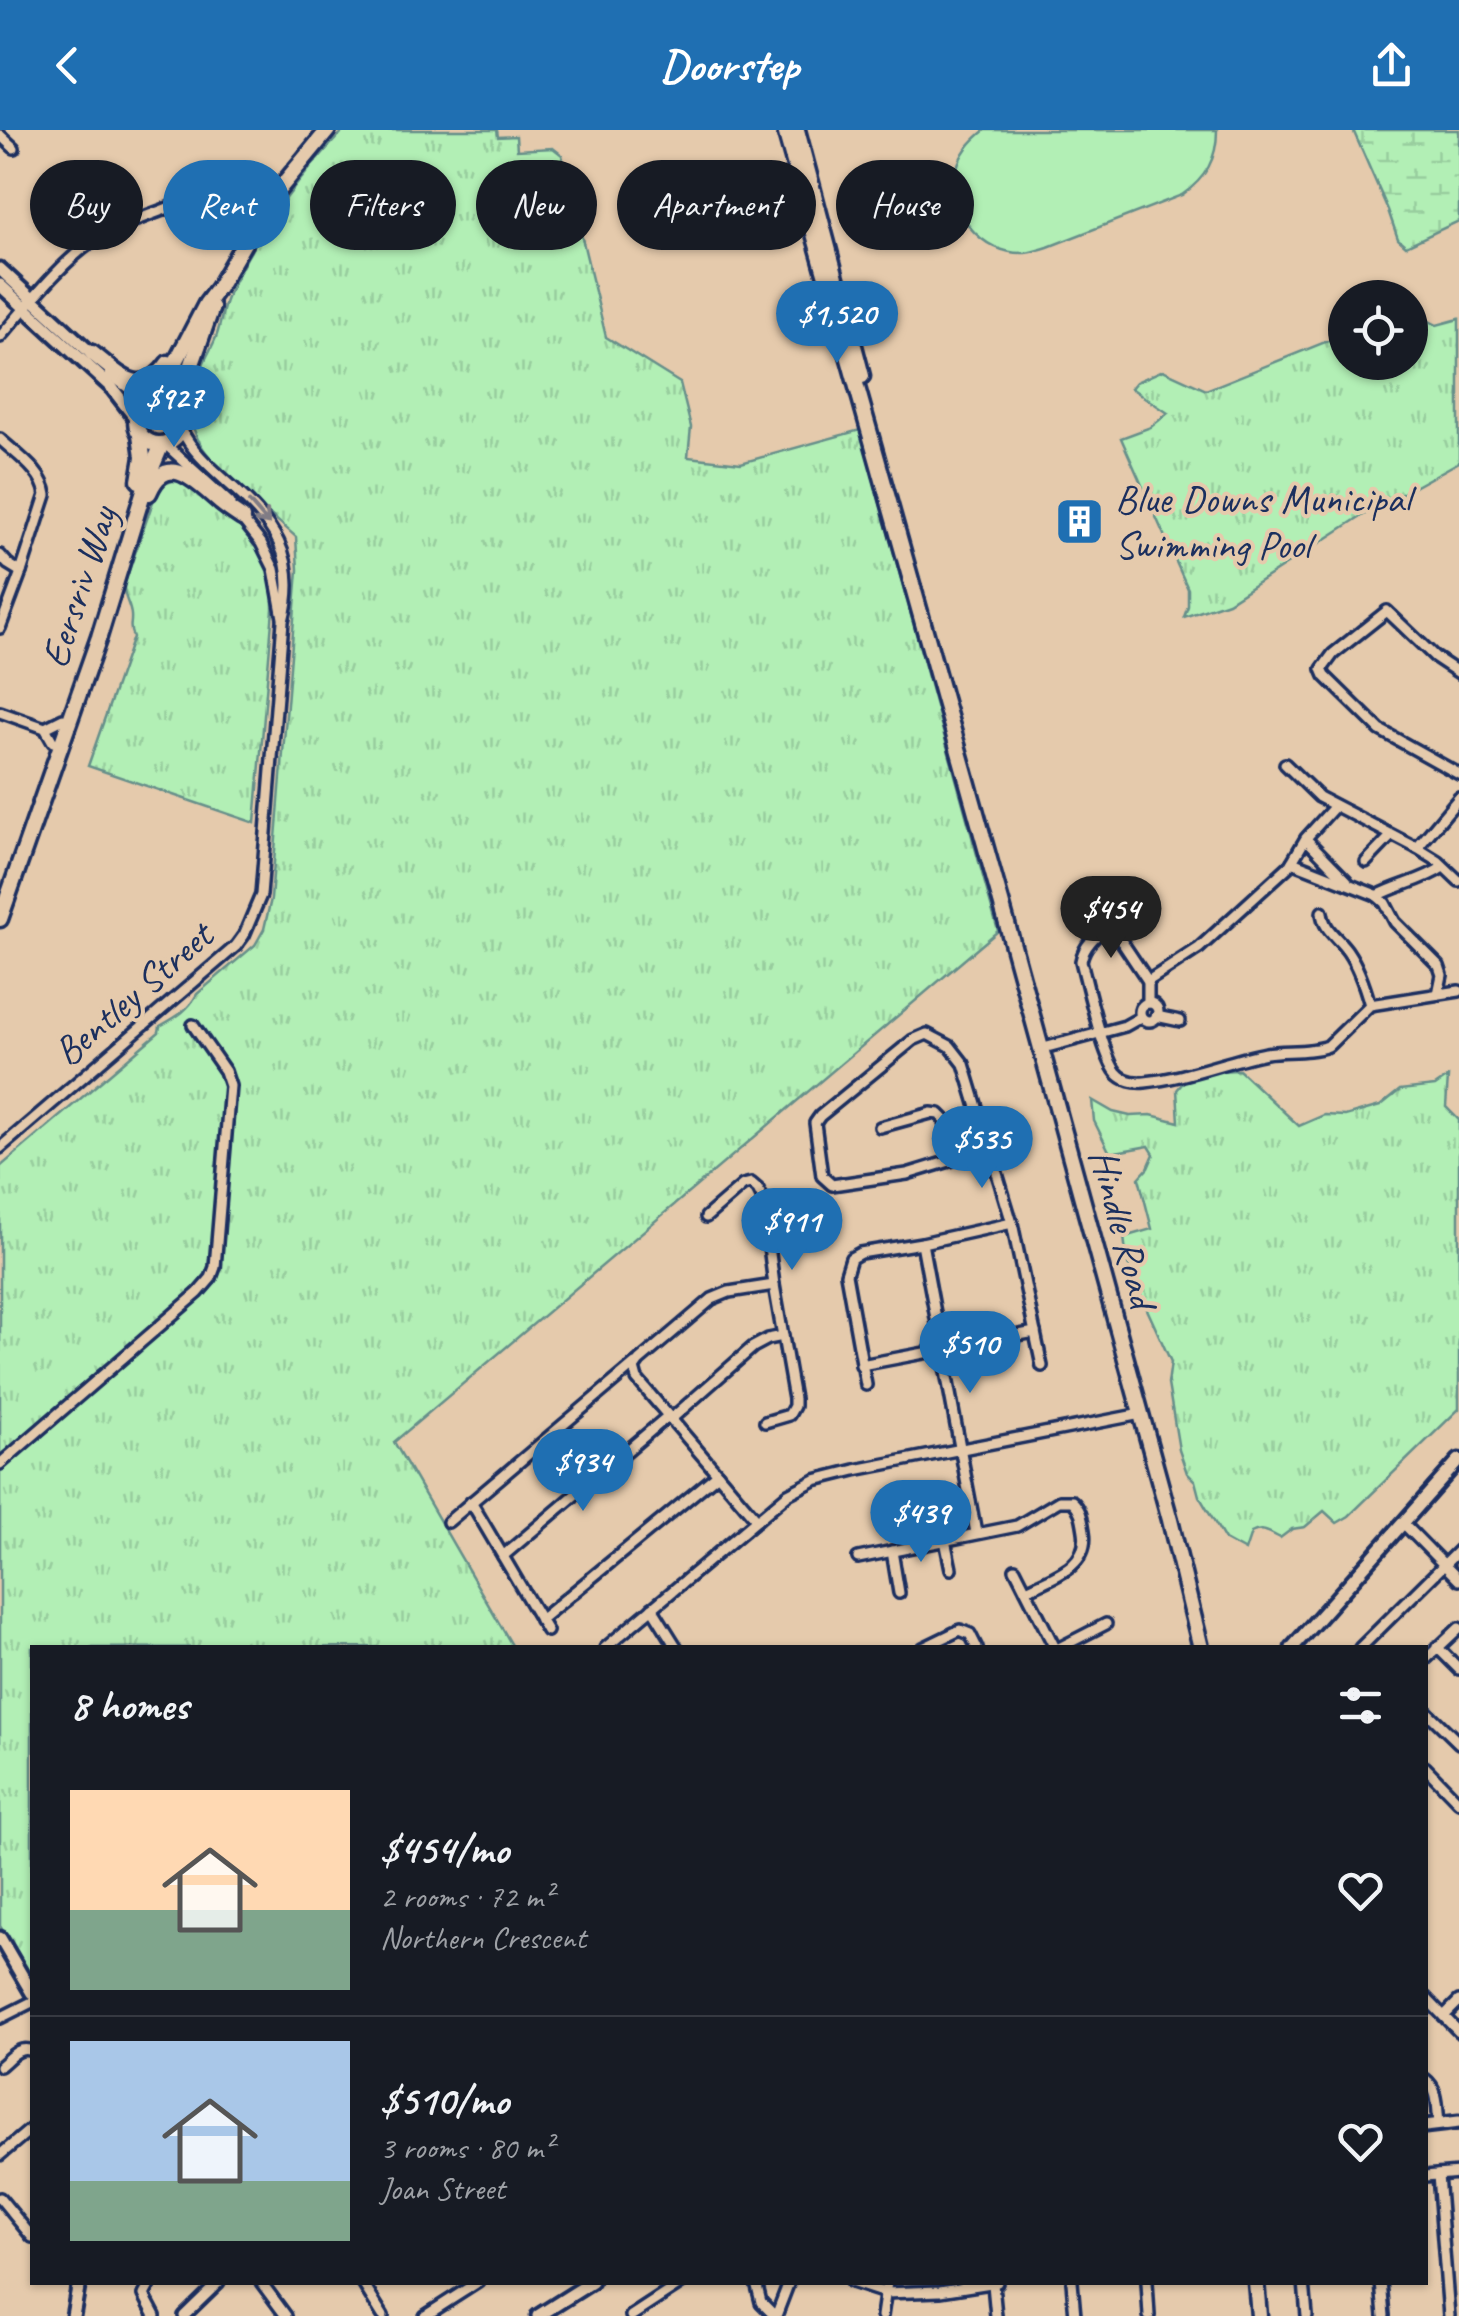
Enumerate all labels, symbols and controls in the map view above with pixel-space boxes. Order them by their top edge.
text: Doorstep [660,37,799,94]
icon: back [40,38,95,93]
icon: share [1364,38,1419,93]
chip: Buy [30,160,143,250]
chip: Rent [163,160,290,250]
chip: Filters [310,160,456,250]
chip: New [476,160,597,250]
chip: Apartment [617,160,816,250]
chip: House [836,160,974,250]
map controls [1328,280,1428,380]
button: locate [1328,280,1428,380]
pin: $1,520 [756,281,918,366]
text: $1,520 [798,293,876,334]
pin: $927 [115,365,233,450]
text: $927 [145,377,203,418]
place label: Blue Downs Municipal Swimming Pool [1115,474,1417,570]
building icon: Blue Downs Municipal Swimming Pool [1054,496,1106,548]
street label: Eersriv Way [30,498,129,674]
one-way arrow [247,500,270,525]
pin: $454 [1052,876,1170,961]
text: $454 [1082,888,1140,929]
street label: Bentley Street [43,909,226,1077]
pin: $535 [923,1106,1041,1191]
text: $535 [954,1118,1010,1159]
street label: Hindle Road [1078,1143,1170,1319]
pin: $911 [733,1188,851,1273]
text: $911 [763,1200,821,1241]
pin: $510 [911,1311,1029,1396]
text: $510 [941,1323,999,1364]
pin: $934 [524,1429,642,1514]
text: $934 [554,1441,612,1482]
pin: $439 [862,1480,980,1565]
text: $439 [892,1492,950,1533]
icon: filters [1333,1678,1388,1733]
text: 8 homes [70,1679,189,1732]
text: $454/mo [380,1823,509,1876]
icon: home [150,1830,270,1950]
icon: heart [1333,1863,1388,1918]
text: 2 rooms · 72 m² [380,1876,553,1917]
text: Northern Crescent [380,1917,586,1958]
text: $510/mo [380,2074,509,2127]
icon: home [150,2081,270,2201]
icon: heart [1333,2114,1388,2169]
text: 3 rooms · 80 m² [380,2127,553,2168]
text: Joan Street [380,2168,505,2209]

